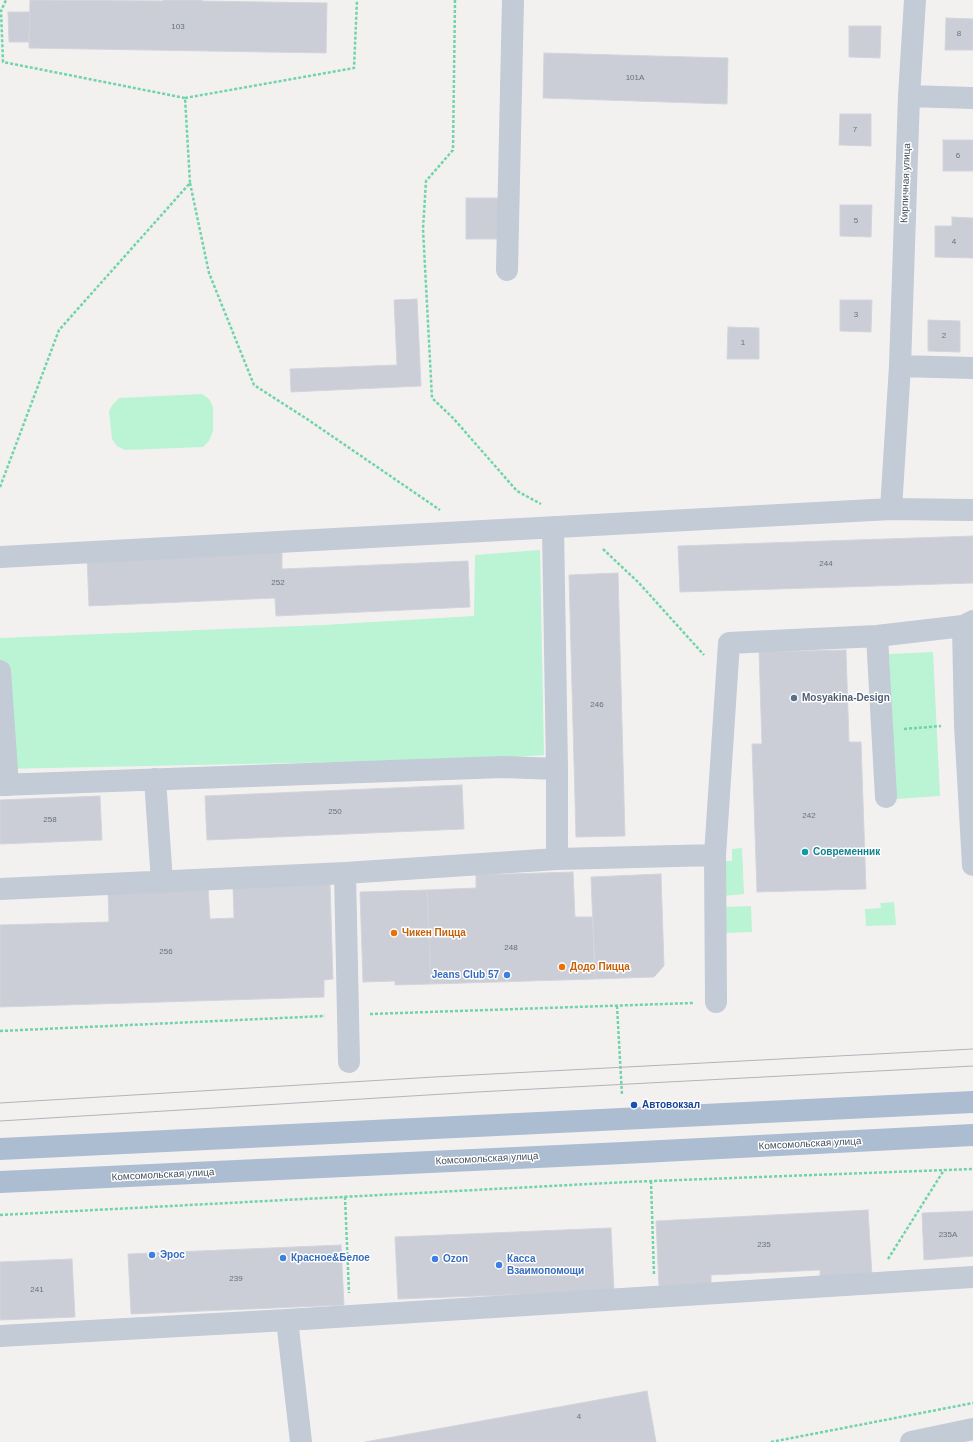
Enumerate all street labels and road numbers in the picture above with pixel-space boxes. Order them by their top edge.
street label: Кирпичная улица [899,143,913,223]
street label: Комсомольская улица [758,1135,862,1153]
street label: Комсомольская улица [435,1150,539,1168]
street label: Комсомольская улица [111,1166,215,1184]

